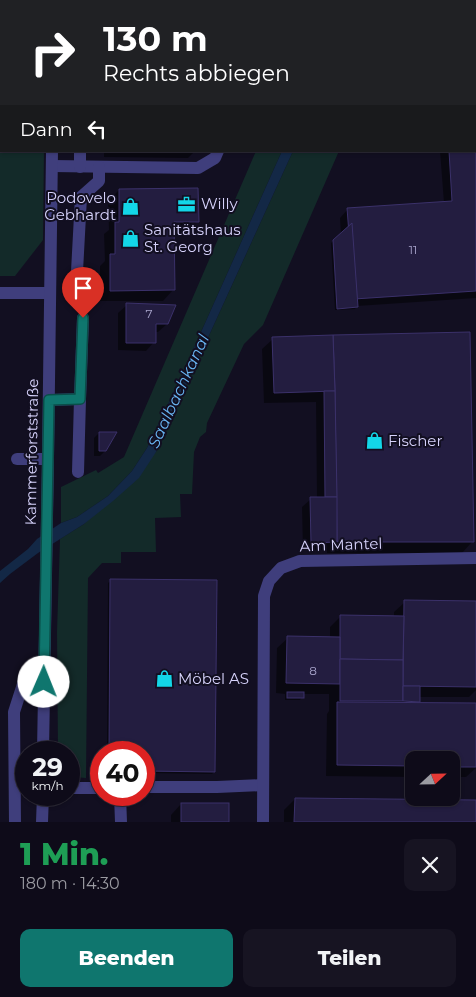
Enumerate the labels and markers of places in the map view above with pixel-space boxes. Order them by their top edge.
place label: Podovelo Gebhardt [44,188,116,224]
office icon: Willy [177,194,197,214]
place label: Willy [201,194,238,213]
shop icon: Podovelo Gebhardt [120,197,140,217]
place label: Sanitätshaus St. Georg [144,220,241,256]
shop icon: Sanitätshaus St. Georg [120,229,140,249]
pin [62,267,104,318]
shop icon: Fischer [364,431,384,451]
place label: Fischer [388,431,442,450]
shop icon: Möbel AS [154,669,174,689]
place label: Möbel AS [178,669,249,688]

